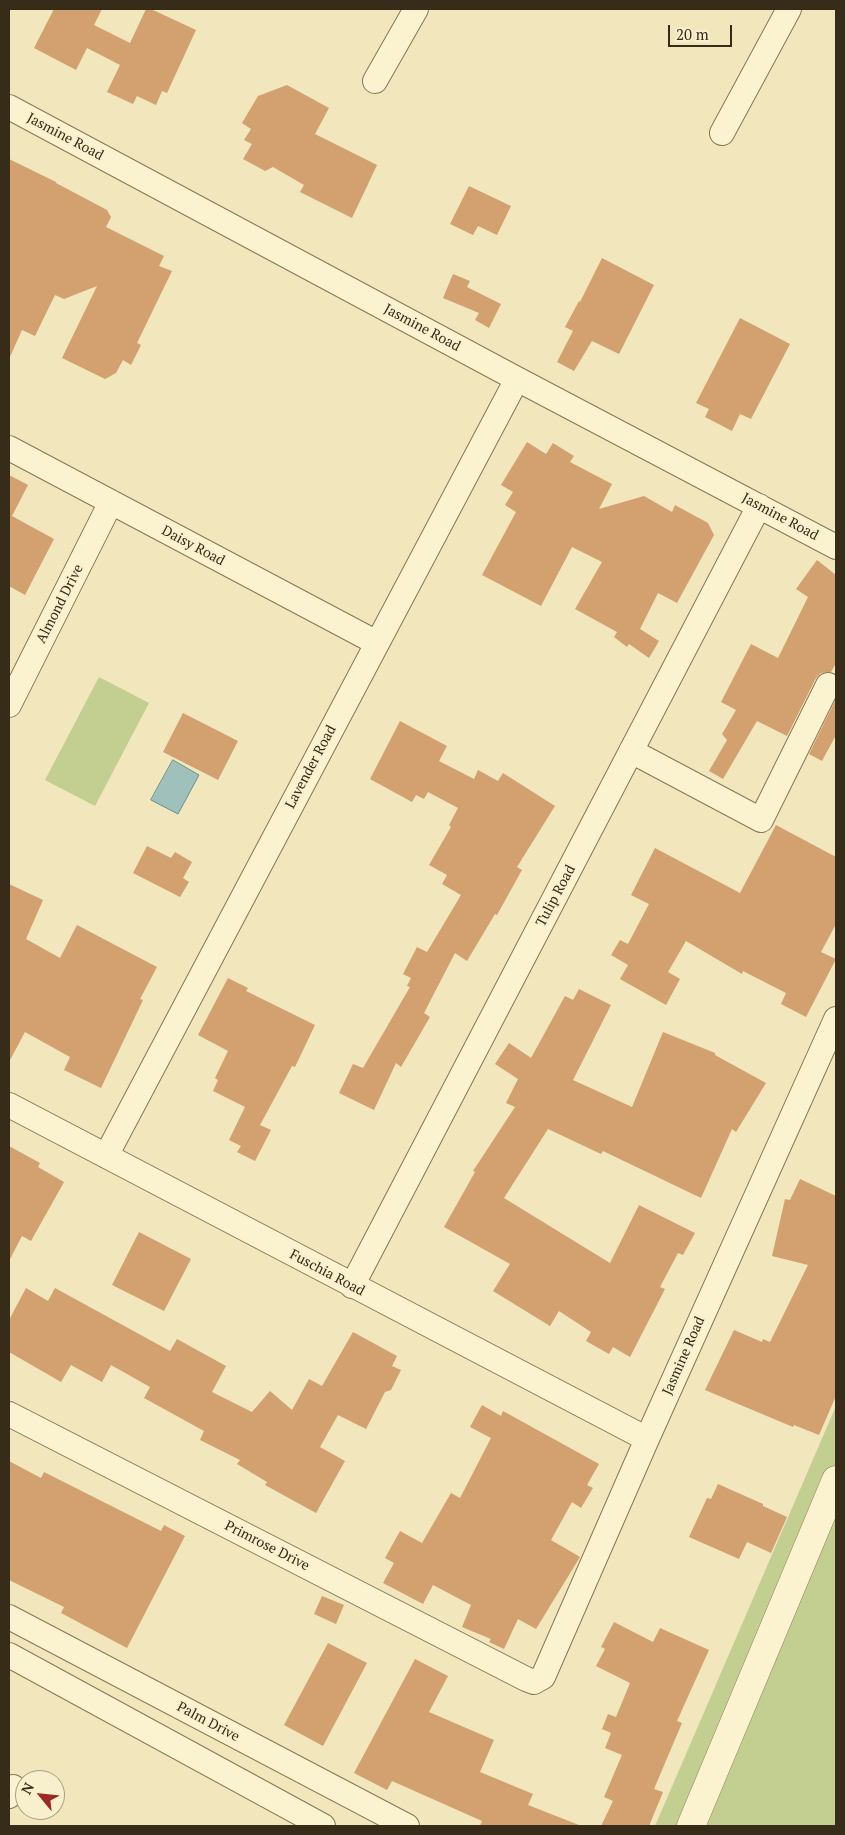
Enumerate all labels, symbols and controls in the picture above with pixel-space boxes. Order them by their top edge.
scale bar [670,15,734,47]
text: 20 m [676,24,709,44]
street label: Jasmine Road [24,110,106,164]
street label: Jasmine Road [381,301,463,355]
street label: Jasmine Road [739,490,821,544]
street label: Daisy Road [159,522,227,570]
street label: Almond Drive [33,562,87,646]
street label: Lavender Road [282,723,340,811]
street label: Tulip Road [533,862,579,930]
street label: Fuschia Road [287,1246,367,1300]
street label: Jasmine Road [659,1314,709,1398]
street label: Primrose Drive [222,1517,312,1575]
street label: Palm Drive [174,1699,242,1745]
north arrow [15,1770,65,1820]
text: N [16,1779,38,1797]

